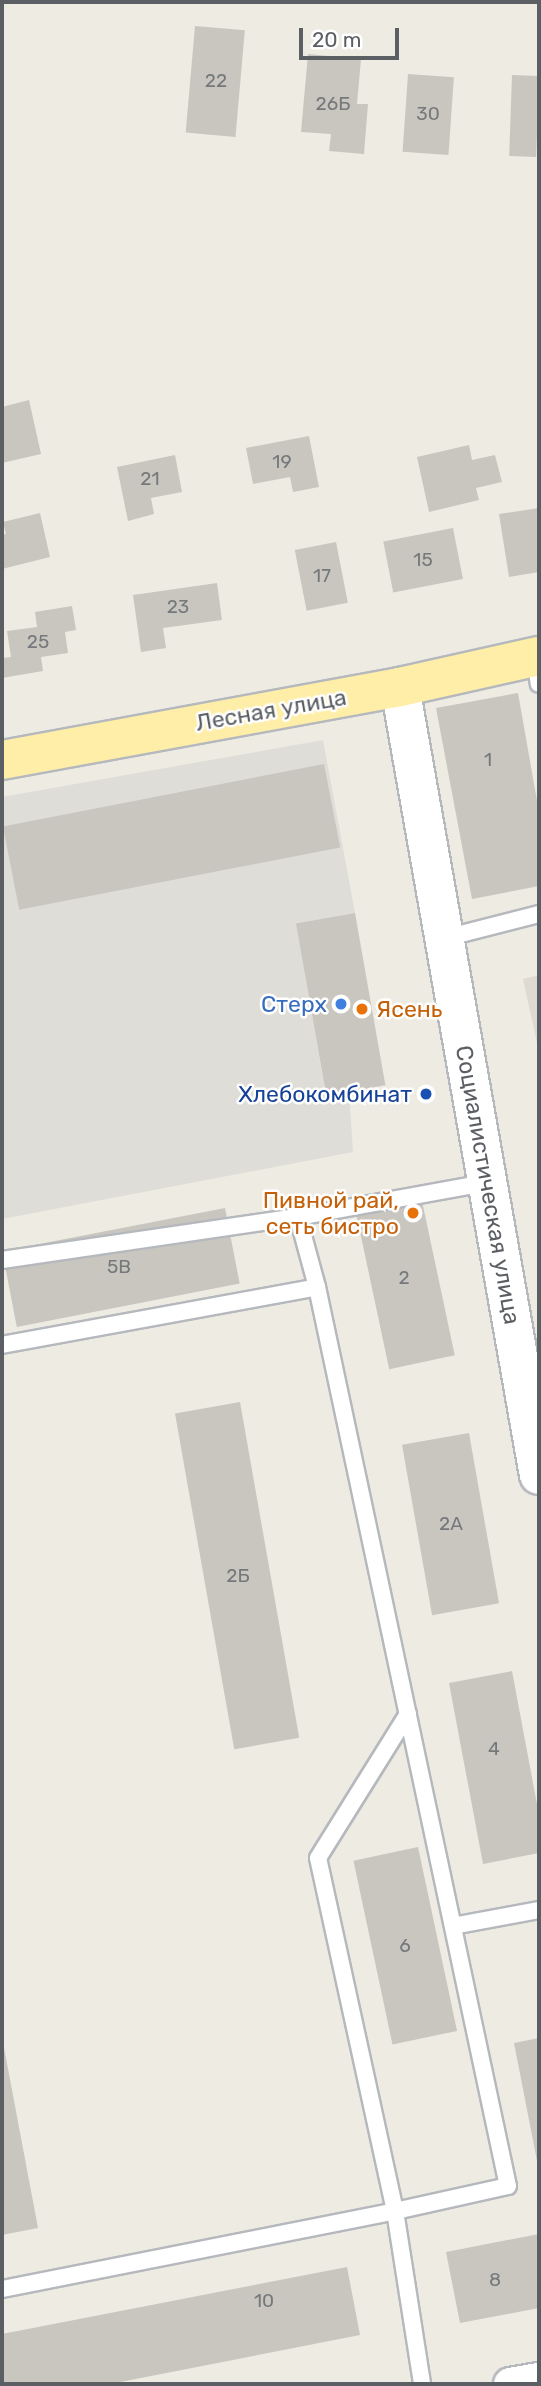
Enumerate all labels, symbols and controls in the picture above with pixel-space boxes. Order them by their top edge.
scale bar [303,14,403,58]
text: 20 m [312,27,361,52]
house number: 22 [205,70,227,92]
house number: 26Б [316,93,350,115]
house number: 30 [416,103,440,125]
house number: 19 [272,451,292,473]
house number: 21 [140,468,160,490]
house number: 15 [413,549,433,571]
house number: 17 [313,565,331,587]
house number: 23 [167,596,189,618]
house number: 25 [27,631,49,653]
street label: Лесная улица [193,683,349,737]
house number: 1 [484,749,492,771]
place label: Стерх [261,990,327,1018]
place label: Ясень [376,995,442,1023]
marker: Стерх [333,996,349,1012]
marker: Ясень [354,1001,370,1017]
street label: Социалистическая улица [450,1043,526,1327]
place label: Хлебокомбинат [238,1080,412,1108]
marker: Хлебокомбинат [418,1086,434,1102]
place label: Пивной рай, сеть бистро [263,1186,399,1240]
marker: Пивной рай, сеть бистро [405,1205,421,1221]
house number: 5В [107,1256,131,1278]
house number: 2 [398,1267,410,1289]
house number: 2А [439,1513,463,1535]
house number: 2Б [226,1565,250,1587]
house number: 4 [488,1738,500,1760]
house number: 6 [399,1935,411,1957]
house number: 8 [489,2269,501,2291]
house number: 10 [254,2290,274,2312]

